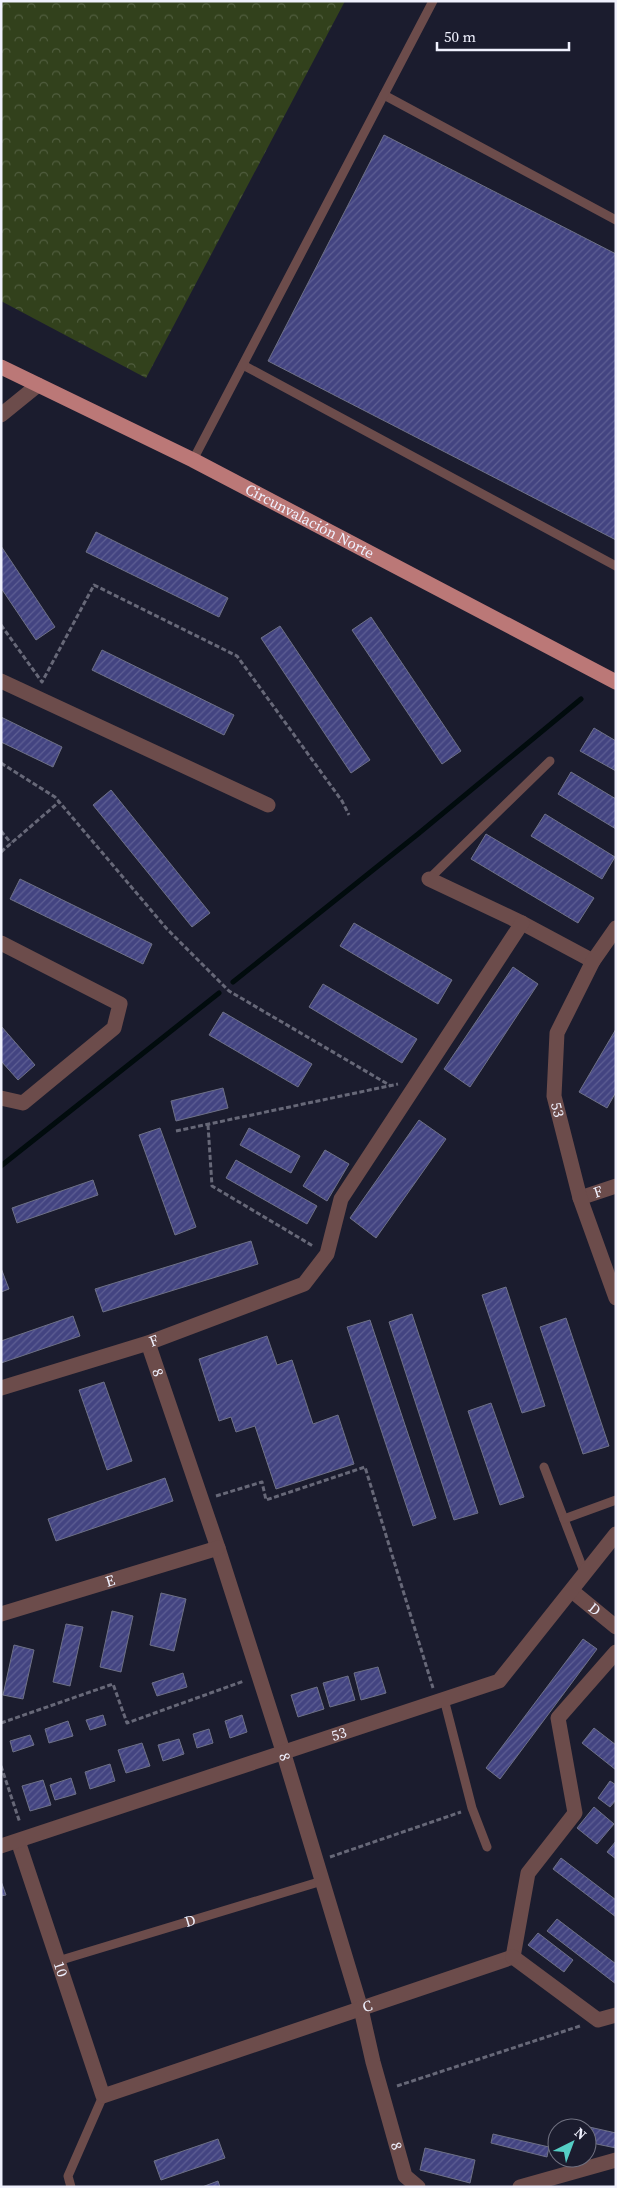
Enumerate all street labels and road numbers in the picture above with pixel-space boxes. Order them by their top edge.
street label: Circunvalación Norte [242,478,378,563]
street label: 53 [546,1100,570,1120]
street label: F [590,1180,606,1203]
street label: F [146,1329,162,1352]
street label: 8 [147,1365,170,1379]
street label: E [103,1569,117,1592]
street label: D [584,1597,606,1620]
street label: 53 [328,1721,349,1746]
street label: 8 [274,1750,296,1763]
street label: D [182,1909,198,1932]
street label: 10 [49,1958,74,1979]
street label: C [359,1994,375,2017]
street label: 8 [386,2140,408,2152]

